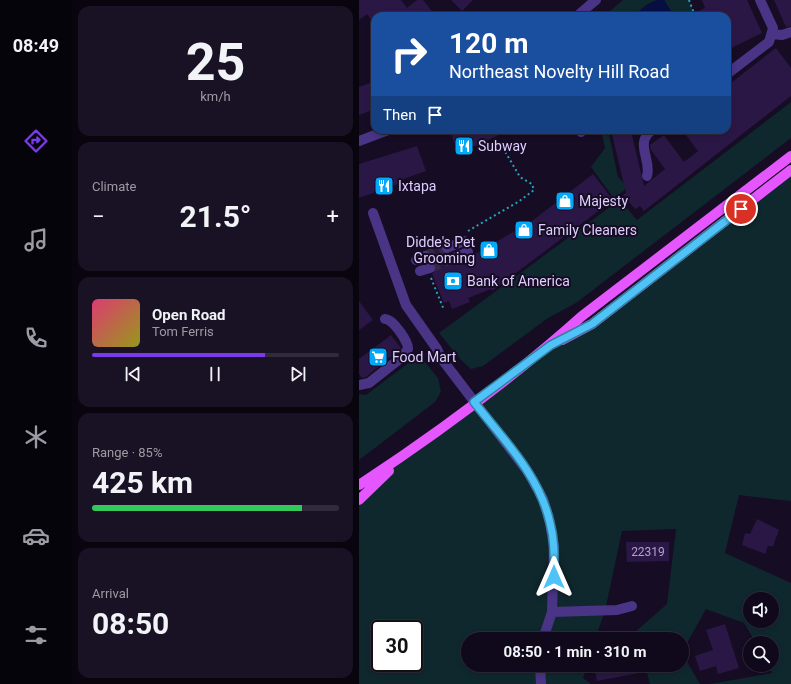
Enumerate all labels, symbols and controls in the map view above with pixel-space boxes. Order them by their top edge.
text: 120 m [449,27,528,60]
icon: right [383,28,435,80]
text: 25 [186,32,245,93]
text: 08:49 [13,35,59,56]
text: Northeast Novelty Hill Road [449,61,670,82]
text: km/h [200,89,231,104]
icon: arrive [424,104,446,126]
text: Then [383,106,416,124]
icon: directions [22,127,50,155]
restaurant icon: Subway [453,135,475,157]
place label: Subway [478,138,527,154]
restaurant icon: Ixtapa [373,175,395,197]
place label: Ixtapa [398,178,436,194]
text: Climate [92,179,136,194]
shop icon: Majesty [554,190,576,212]
pin [724,192,758,226]
place label: Majesty [579,193,628,209]
icon: arrive [730,198,752,220]
text: 21.5° [180,199,252,234]
text: − [92,204,105,229]
text: + [327,204,339,229]
shop icon: Family Cleaners [513,219,535,241]
place label: Family Cleaners [538,222,637,238]
icon: music [22,226,50,254]
place label: Didde's Pet Grooming [406,234,475,266]
shop icon: Didde's Pet Grooming [478,239,500,261]
bank icon: Bank of America [442,270,464,292]
place label: Bank of America [467,273,570,289]
text: Open Road [152,306,226,324]
icon: phone [22,324,50,352]
text: Tom Ferris [152,324,214,339]
supermarket icon: Food Mart [367,346,389,368]
place label: Food Mart [392,349,457,365]
icon: previous [122,363,144,385]
icon: pause [204,363,226,385]
icon: next [287,363,309,385]
icon: climate [22,423,50,451]
text: Range · 85% [92,445,162,460]
text: 425 km [92,465,193,500]
icon: car [22,522,50,550]
house number: 22319 [631,545,665,559]
position arrow [533,556,575,598]
text: Arrival [92,586,129,601]
map controls [743,592,779,672]
button: sound [743,592,779,628]
text: 08:50 [92,606,169,641]
speed limit sign: 30 [371,620,423,672]
icon: filters [22,621,50,649]
button: search [743,636,779,672]
text: 08:50 · 1 min · 310 m [504,643,646,661]

